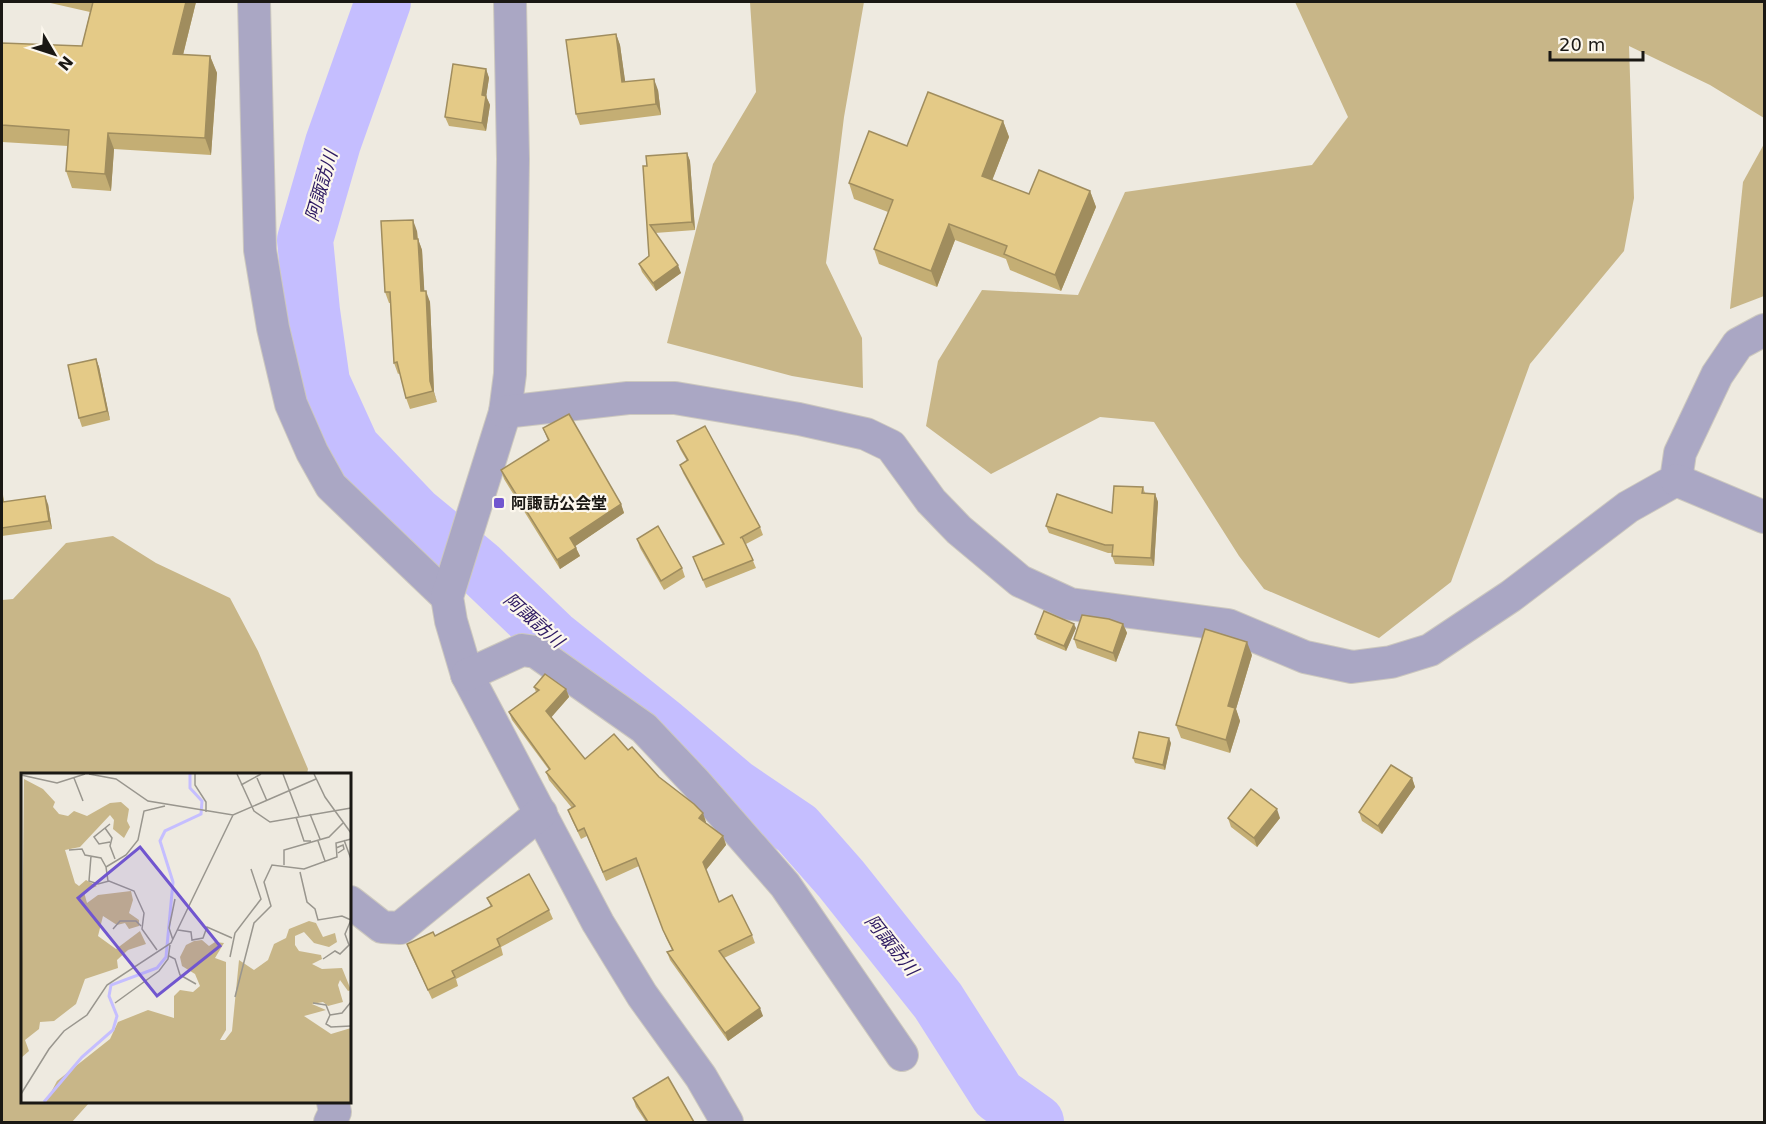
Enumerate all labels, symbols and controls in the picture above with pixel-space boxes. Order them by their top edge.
north arrow [24,24,84,84]
scale bar [1550,24,1643,62]
text: 20 m [1559,34,1605,55]
text: N [54,52,77,74]
water label: 阿諏訪川 [301,147,342,223]
place label: 阿諏訪公会堂 [511,494,607,513]
marker: 阿諏訪公会堂 [492,496,506,510]
water label: 阿諏訪川 [500,588,570,653]
inset map [21,773,351,1103]
water label: 阿諏訪川 [861,910,924,981]

